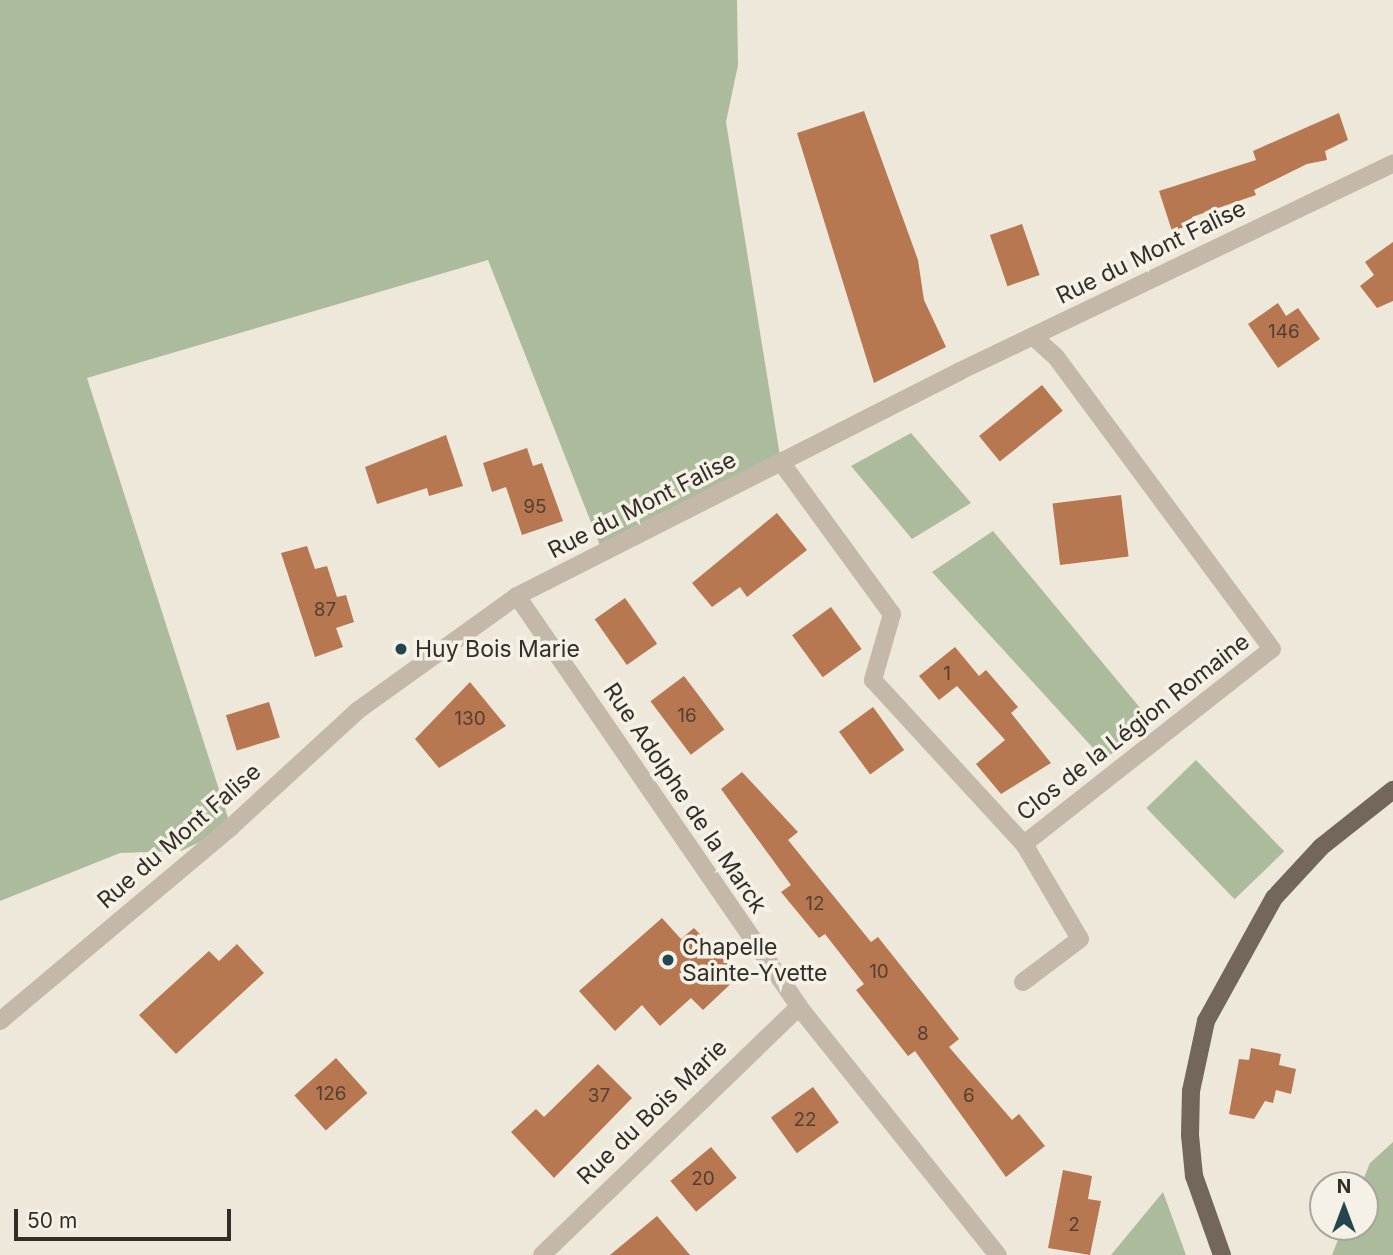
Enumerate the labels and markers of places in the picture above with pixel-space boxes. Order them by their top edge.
place label: Huy Bois Marie [415,635,580,663]
marker: Huy Bois Marie [393,641,409,657]
place label: Chapelle Sainte-Yvette [682,933,827,987]
marker: Chapelle Sainte-Yvette [660,952,676,968]

